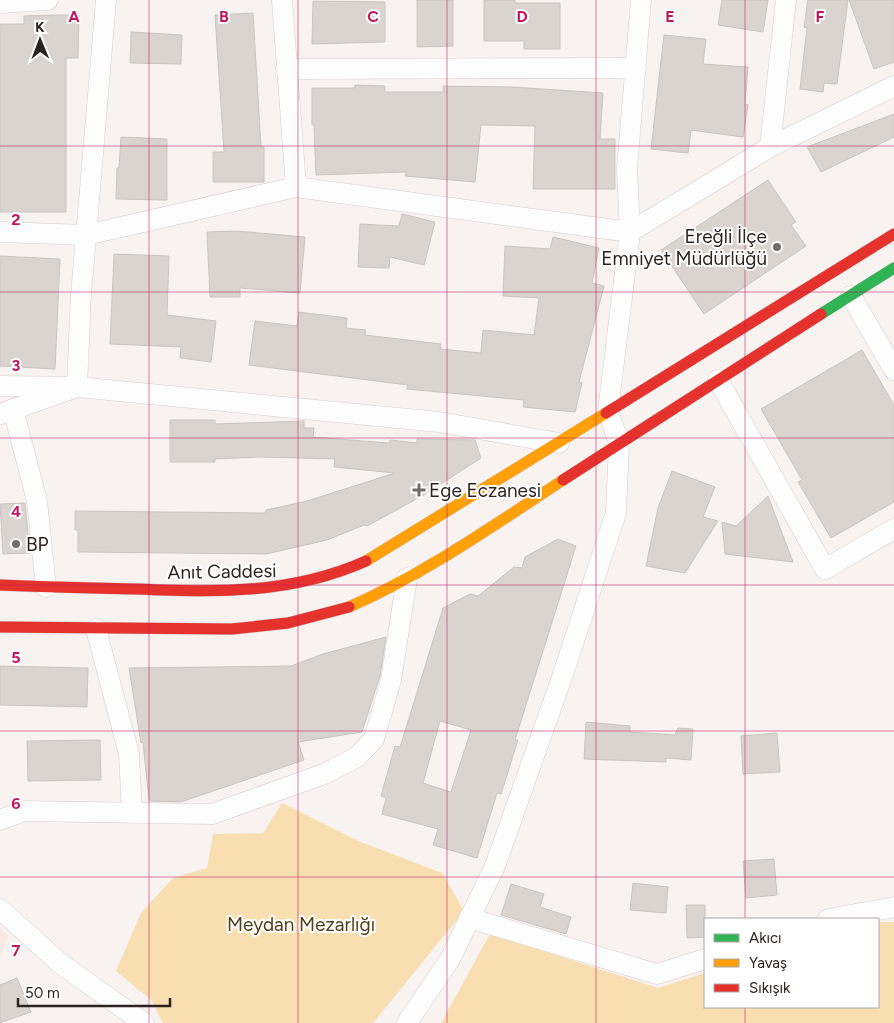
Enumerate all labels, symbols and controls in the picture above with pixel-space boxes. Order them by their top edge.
text: A [68,7,80,26]
text: B [219,7,229,26]
text: C [367,7,379,26]
text: D [516,7,528,26]
text: E [665,7,675,26]
text: F [816,7,825,26]
north arrow [15,15,65,65]
text: K [35,19,45,36]
text: 2 [11,210,21,229]
place label: Ereğli İlçe Emniyet Müdürlüğü [601,225,767,270]
marker: Ereğli İlçe Emniyet Müdürlüğü [771,241,783,253]
text: 3 [12,356,21,375]
place label: Ege Eczanesi [429,479,541,502]
marker: Ege Eczanesi [413,484,425,496]
text: 4 [11,502,21,521]
place label: BP [26,533,49,556]
marker: BP [10,538,22,550]
street label: Anıt Caddesi [167,559,277,584]
text: 5 [11,648,21,667]
text: 6 [11,794,21,813]
park label: Meydan Mezarlığı [227,913,375,936]
legend [704,918,879,1008]
text: Akıcı [749,929,782,947]
text: 7 [12,941,21,960]
text: Yavaş [749,954,787,972]
scale bar [18,976,170,1008]
text: Sıkışık [749,979,791,997]
text: 50 m [25,984,60,1002]

